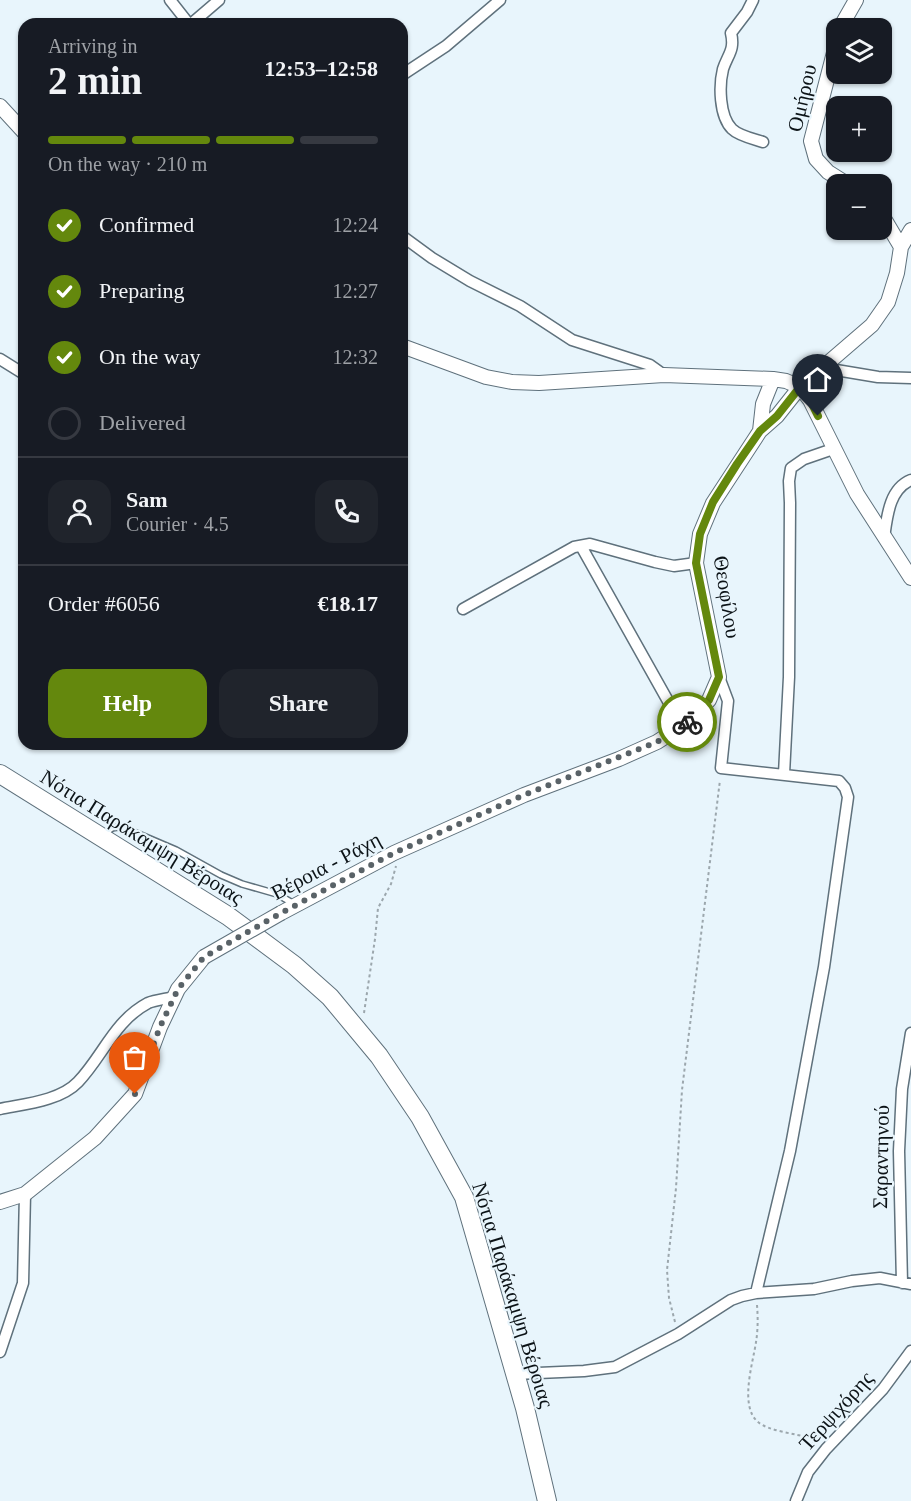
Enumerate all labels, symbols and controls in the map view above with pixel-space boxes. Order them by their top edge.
map controls [826,18,892,240]
button: layers [826,18,892,84]
text: Arriving in [48,35,137,57]
text: 12:53–12:58 [264,56,378,81]
text: 2 min [48,59,142,102]
street label: Ομήρου [783,62,821,134]
button: + [826,96,892,162]
text: On the way · 210 m [48,153,207,175]
button: − [826,174,892,240]
icon: check [48,209,81,242]
text: Confirmed [99,212,194,237]
text: 12:24 [332,214,378,236]
icon: check [48,275,81,308]
text: Preparing [99,278,185,303]
text: 12:27 [332,280,378,302]
icon: check [48,341,81,374]
text: On the way [99,344,200,369]
text: 12:32 [332,346,378,368]
pin [792,354,843,416]
icon: home [801,363,834,396]
text: Delivered [99,410,186,435]
button: person [48,480,111,543]
button: phone [315,480,378,543]
text: Sam [126,487,168,512]
text: Courier · 4.5 [126,513,229,535]
street label: Θεοφίλου [709,554,745,640]
text: Order #6056 [48,591,160,616]
text: €18.17 [318,591,378,616]
button: Help [48,669,207,738]
button: Share [219,669,378,738]
courier [657,692,717,752]
icon: bike [671,706,704,739]
street label: Νότια Παράκαμψη Βέροιας [36,765,248,910]
street label: Βέροια - Ράχη [267,827,385,905]
pin [109,1032,160,1094]
icon: bag [118,1041,151,1074]
street label: Σαραντηνού [868,1105,894,1209]
street label: Νότια Παράκαμψη Βέροιας [467,1179,559,1411]
street label: Τερψιχόρης [794,1366,878,1456]

